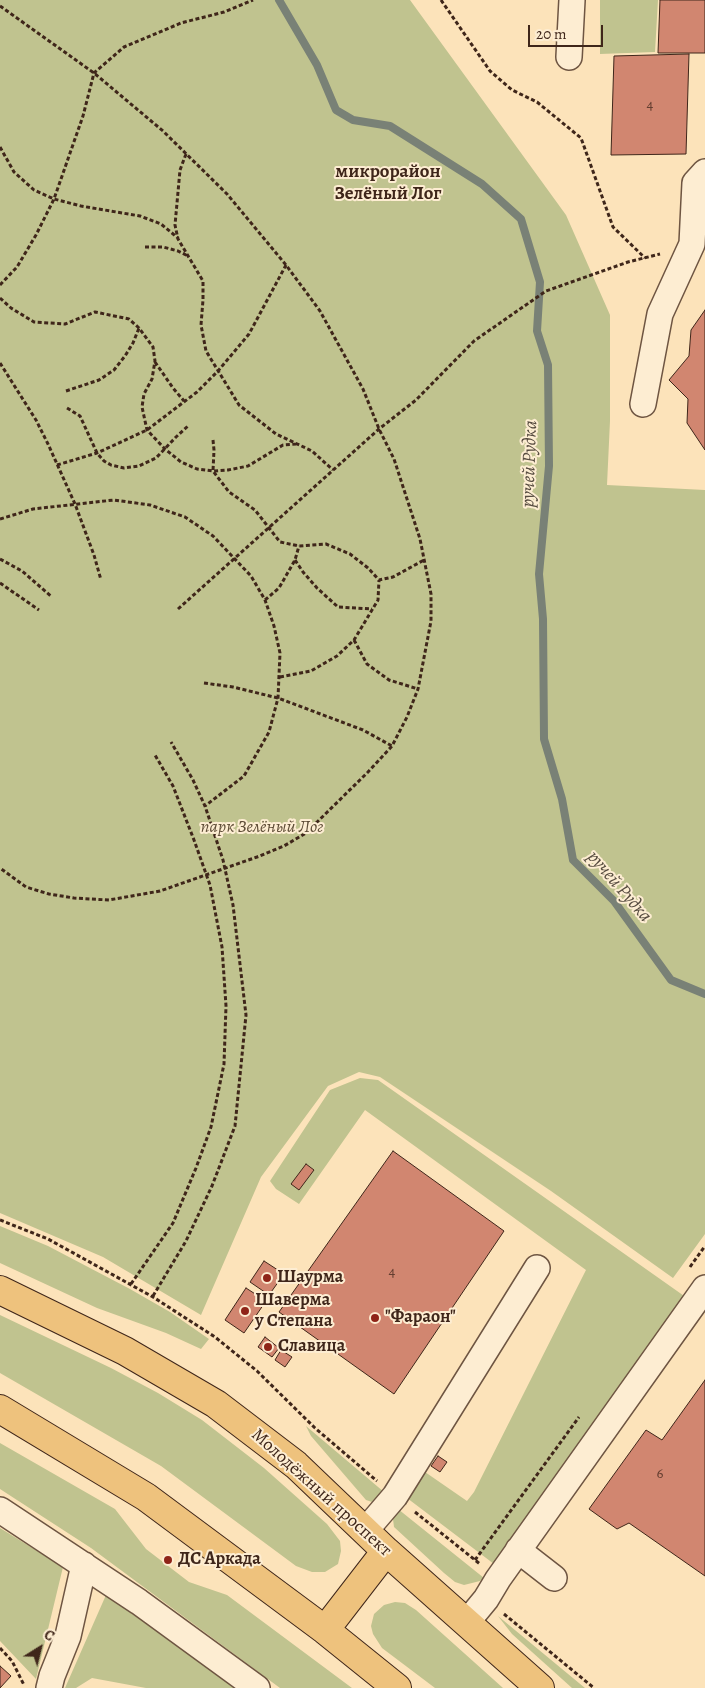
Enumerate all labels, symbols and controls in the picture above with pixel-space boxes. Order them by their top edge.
scale bar [530,15,605,47]
text: 20 m [536,24,567,44]
house number: 4 [647,96,653,114]
district label: микрорайон Зелёный Лог [334,161,442,205]
water label: ручей Рудка [517,420,543,508]
park label: парк Зелёный Лог [201,817,323,839]
water label: ручей Рудка [582,847,656,927]
house number: 4 [389,1263,395,1281]
place label: Шаурма [277,1267,343,1289]
marker: Шаурма [261,1272,273,1284]
place label: Шаверма у Степана [255,1290,333,1332]
marker: Шаверма у Степана [239,1305,251,1317]
place label: "Фараон" [385,1307,456,1329]
marker: "Фараон" [369,1312,381,1324]
place label: Славица [278,1336,345,1358]
marker: Славица [262,1341,274,1353]
street label: Молодёжный проспект [246,1424,396,1562]
house number: 6 [657,1465,663,1483]
place label: ДС Аркада [178,1549,261,1571]
marker: ДС Аркада [162,1554,174,1566]
north arrow [15,1623,65,1673]
text: С [40,1625,58,1646]

